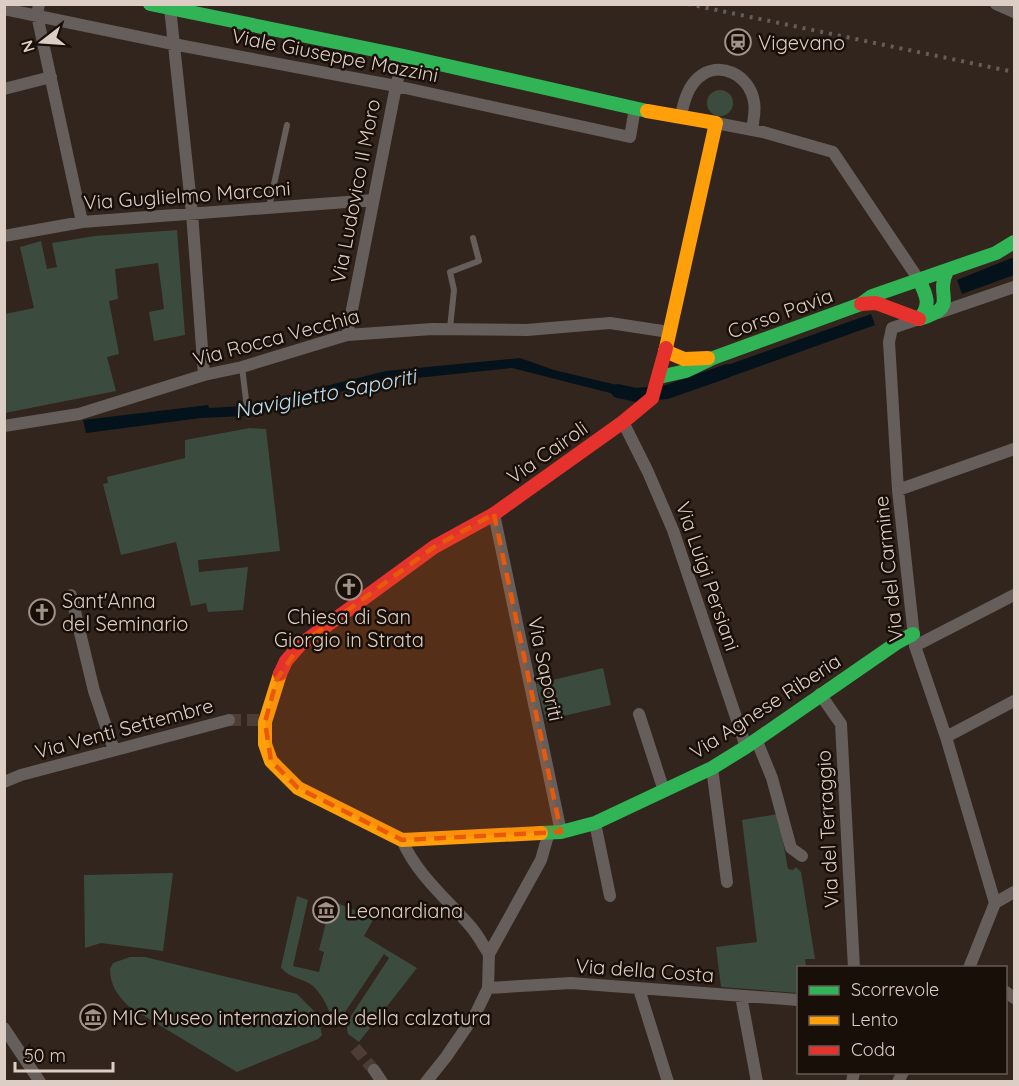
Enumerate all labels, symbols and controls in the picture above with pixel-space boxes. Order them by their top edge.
north arrow [12,12,72,72]
street label: Viale Giuseppe Mazzini [230,23,440,87]
station icon: Vigevano [723,27,753,57]
place label: Vigevano [758,30,845,55]
text: N [16,38,39,55]
street label: Via Ludovico Il Moro [325,97,385,285]
street label: Via Guglielmo Marconi [83,175,291,215]
street label: Corso Pavia [724,282,836,344]
street label: Via Rocca Vecchia [190,303,362,371]
water label: Naviglietto Saporiti [232,362,420,423]
street label: Via Cairoli [502,415,592,489]
street label: Via del Carmine [868,495,908,643]
street label: Via Luigi Persiani [671,498,745,654]
church icon: Chiesa di San Giorgio in Strata [334,572,364,602]
place label: Sant'Anna del Seminario [62,588,188,636]
church icon: Sant'Anna del Seminario [27,597,57,627]
place label: Chiesa di San Giorgio in Strata [274,604,424,652]
street label: Via Saporiti [523,615,569,723]
street label: Via Agnese Riberia [685,648,845,764]
street label: Via Venti Settembre [32,692,216,764]
street label: Via del Terraggio [810,749,844,909]
museum icon: Leonardiana [311,895,341,925]
place label: Leonardiana [346,898,463,923]
street label: Via della Costa [575,953,715,987]
legend [797,966,1007,1074]
text: Scorrevole [851,978,939,1001]
museum icon: MIC Museo internazionale della calzatura [78,1002,108,1032]
place label: MIC Museo internazionale della calzatura [112,1005,491,1030]
text: Lento [851,1008,898,1031]
scale bar [15,1035,112,1073]
text: Coda [851,1038,895,1061]
text: 50 m [24,1044,66,1067]

